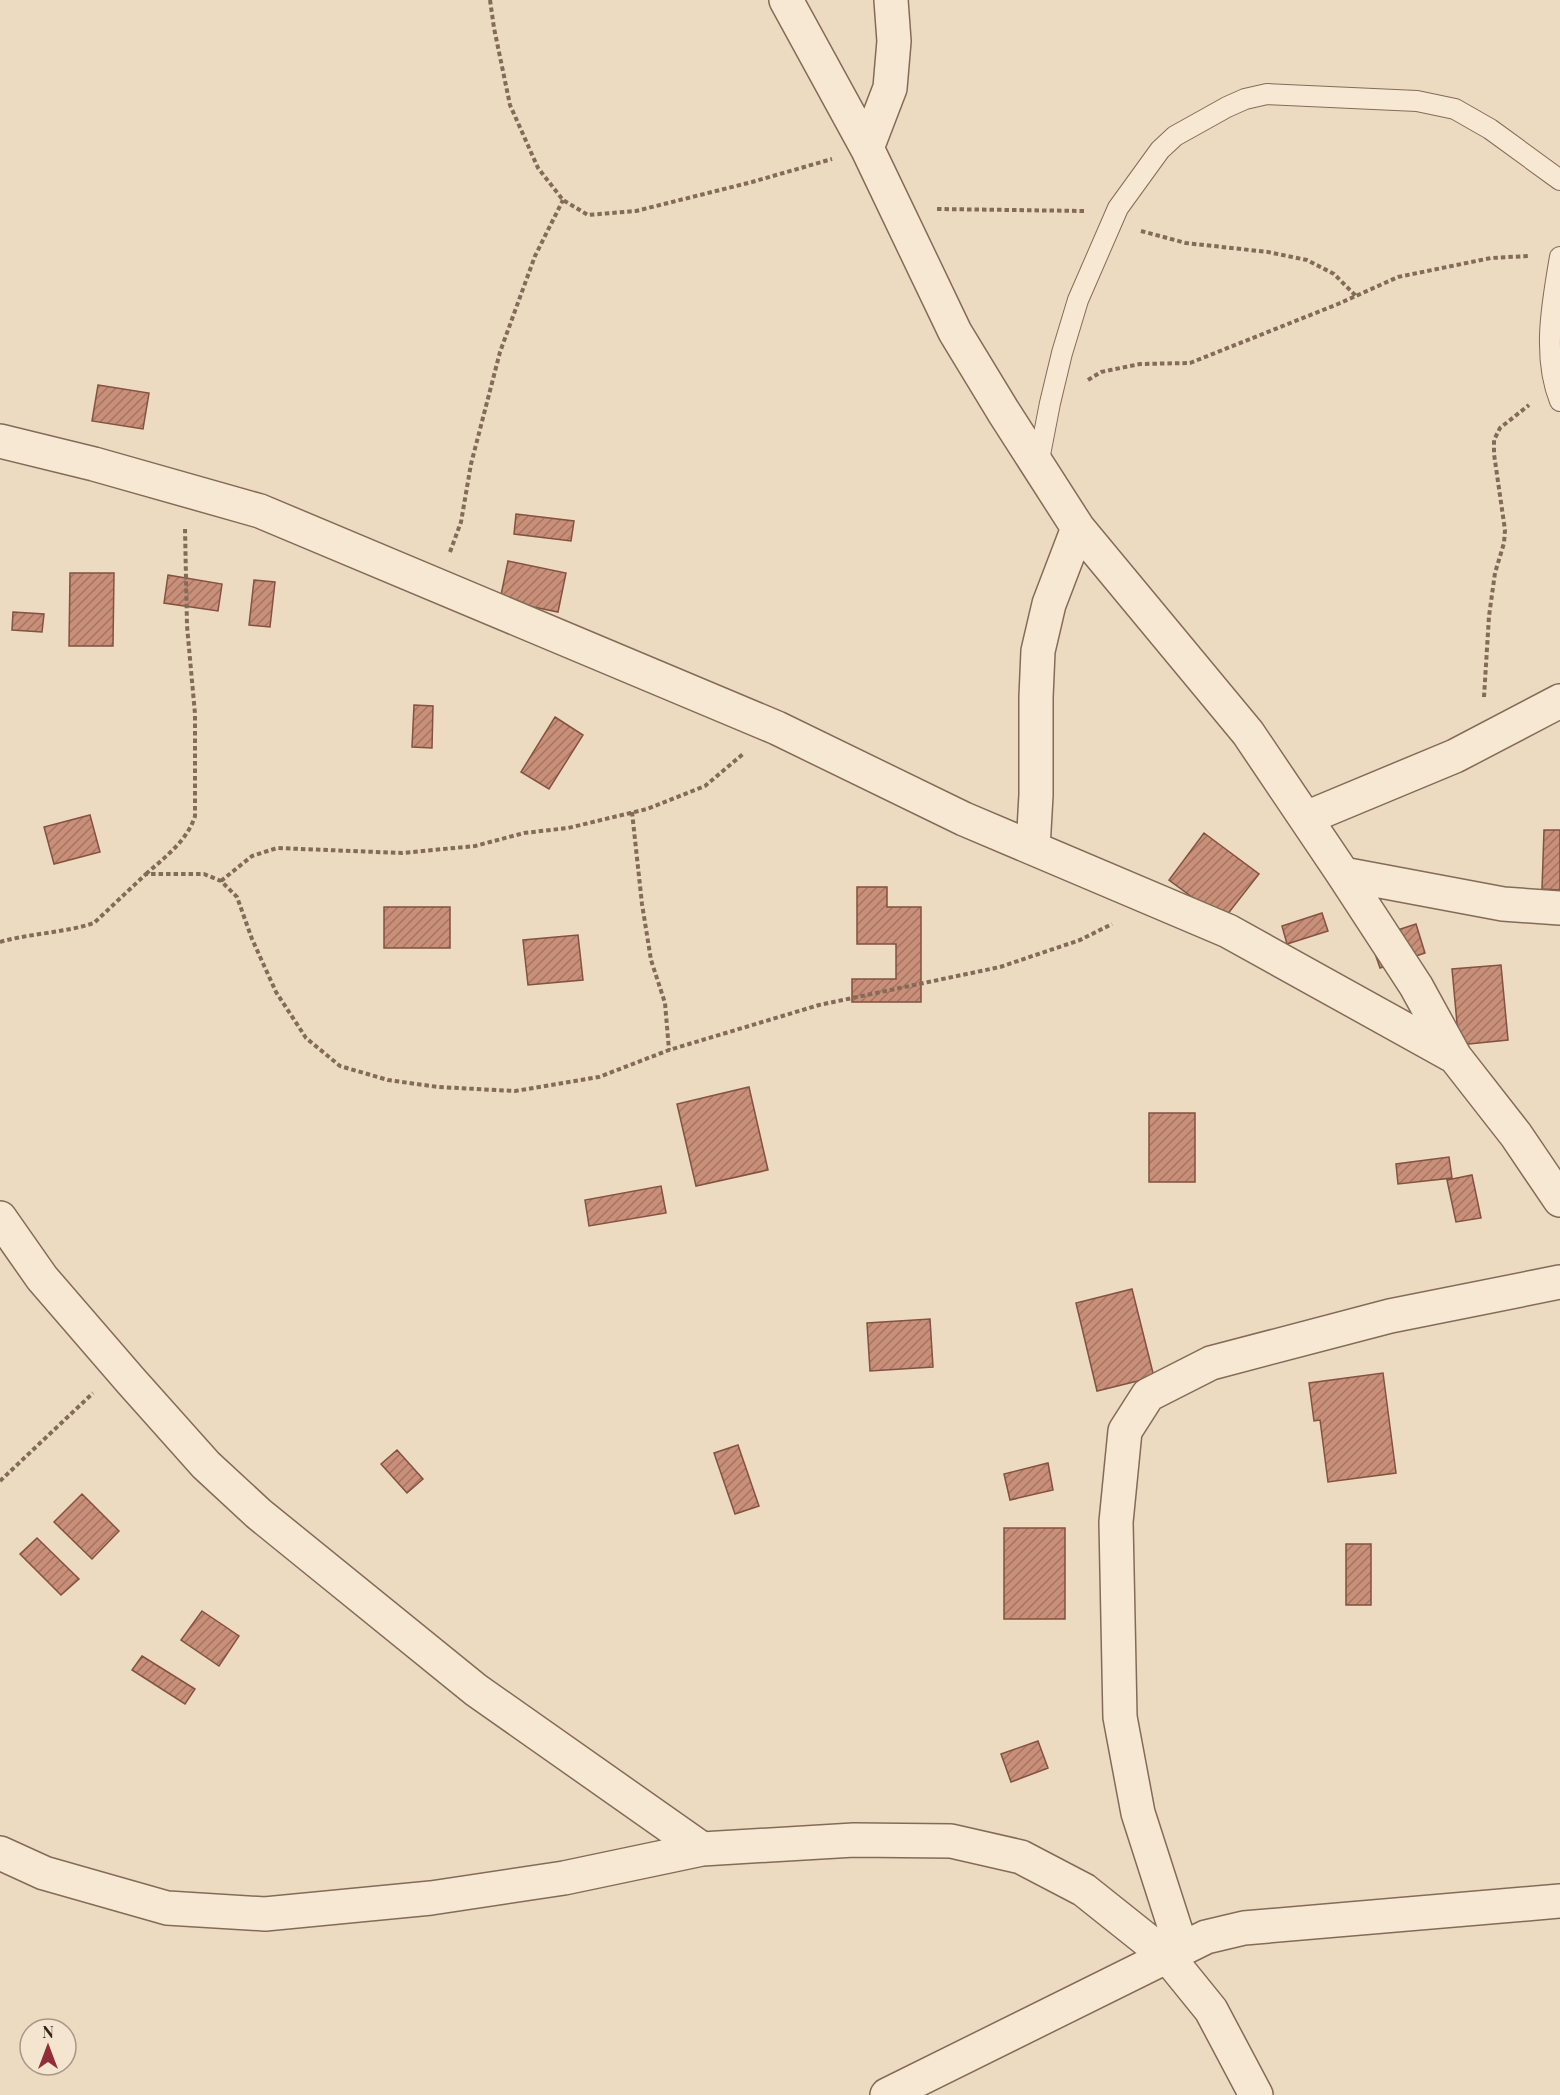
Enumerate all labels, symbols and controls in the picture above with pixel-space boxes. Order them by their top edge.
north arrow [18,2017,78,2077]
text: N [42,2021,54,2042]

